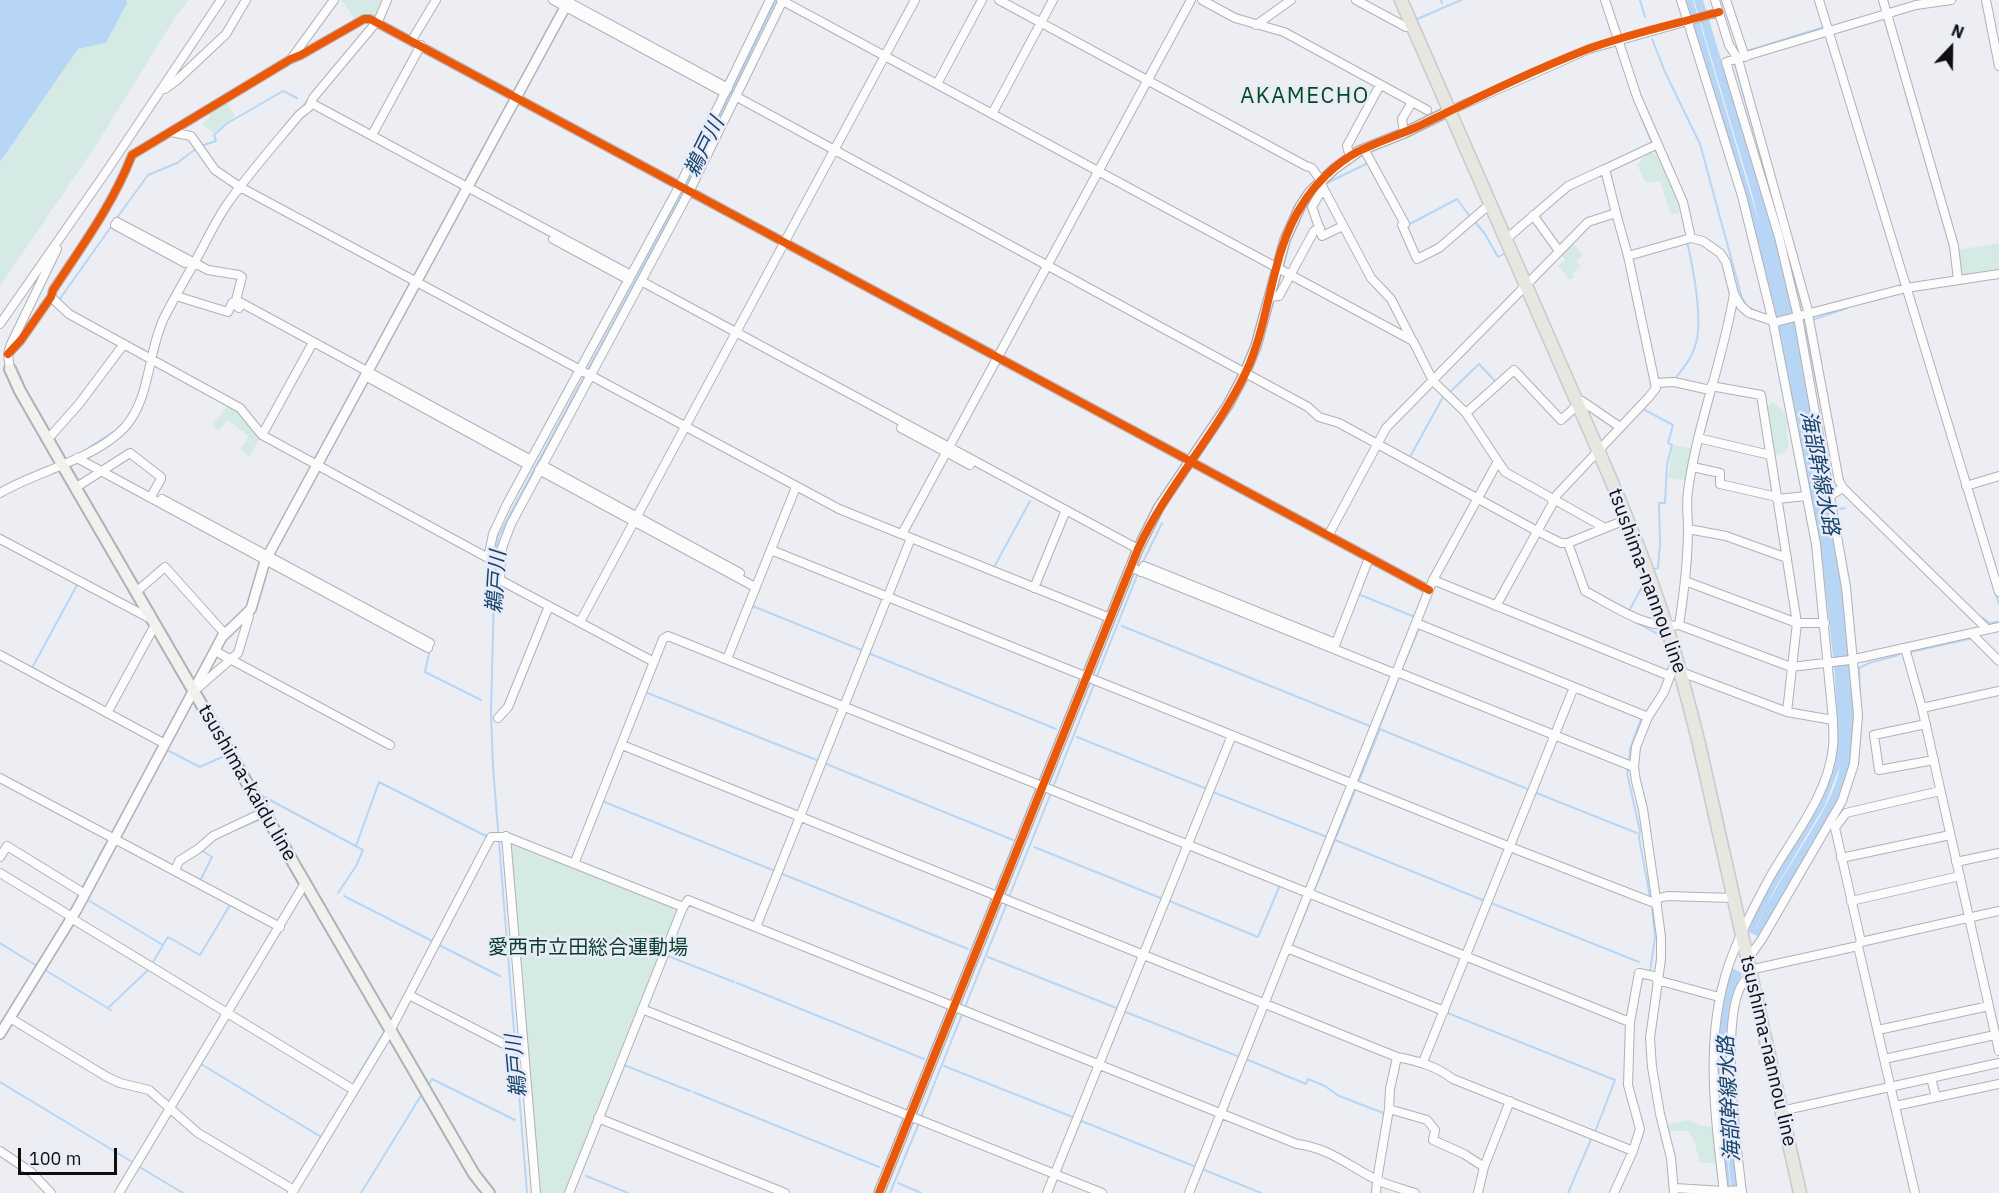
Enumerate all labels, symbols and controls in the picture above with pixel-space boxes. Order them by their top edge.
north arrow [1921,18,1981,78]
text: N [1949,20,1967,43]
district label: AKAMECHO [1240,84,1370,110]
water label: 鵜戸川 [680,113,730,181]
water label: 海部幹線水路 [1795,409,1843,537]
street label: tsushima-nannou line [1602,485,1692,677]
water label: 鵜戸川 [482,550,512,614]
street label: tsushima-kaidu line [192,700,302,866]
park label: 愛西市立田総合運動場 [488,936,688,960]
street label: tsushima-nannou line [1734,953,1802,1149]
water label: 鵜戸川 [502,1034,532,1098]
water label: 海部幹線水路 [1714,1035,1746,1163]
scale bar [21,1136,120,1174]
text: 100 m [29,1147,81,1170]

